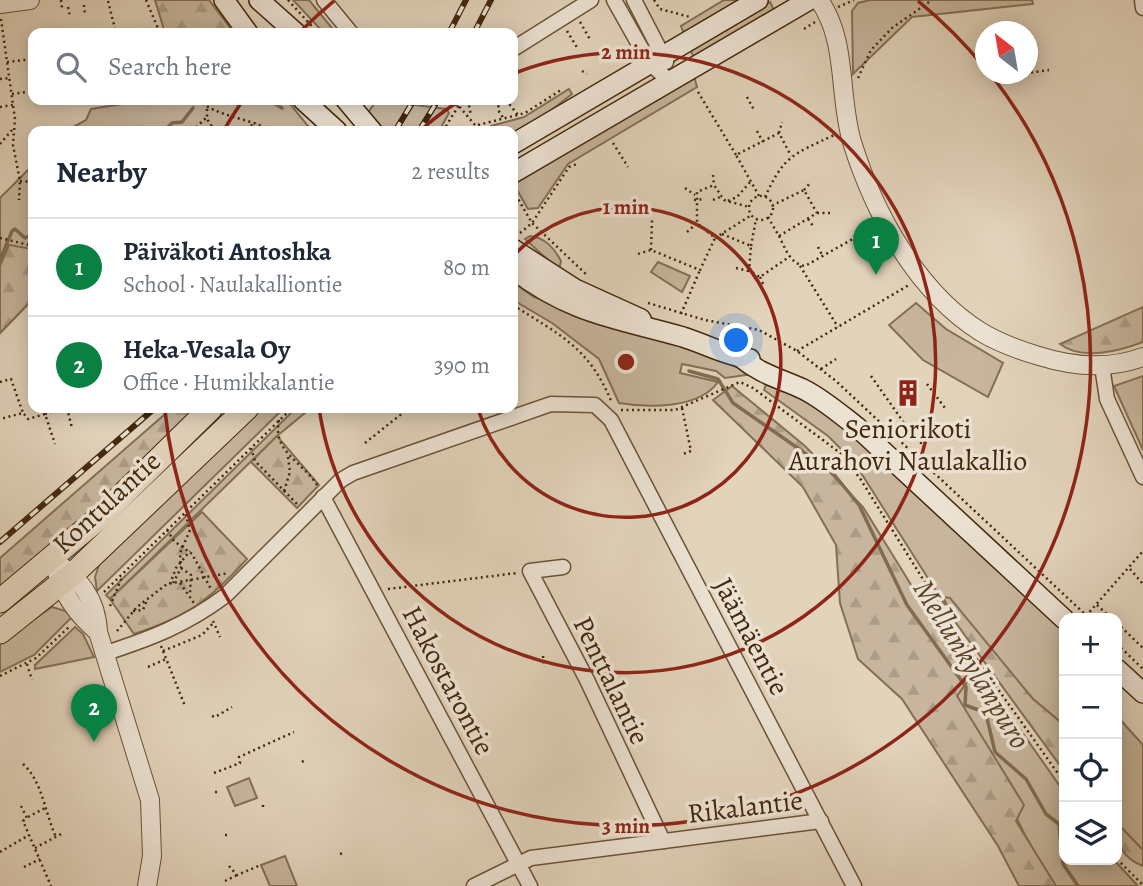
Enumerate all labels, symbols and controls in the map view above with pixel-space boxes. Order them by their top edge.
north arrow [975,21,1038,84]
search box [28,28,518,105]
text: 2 min [601,38,651,66]
icon: search [52,48,90,86]
text: Search here [108,49,232,84]
text: Nearby [56,152,147,192]
text: 2 results [412,156,490,187]
text: 1 min [603,193,650,221]
pin: 1 [853,217,899,275]
text: Päiväkoti Antoshka [123,234,332,269]
text: 1 [75,252,83,283]
text: 80 m [443,252,490,283]
text: School · Naulakalliontie [123,269,342,300]
your location [719,323,753,357]
text: Heka-Vesala Oy [123,332,290,367]
text: 2 [73,350,85,381]
text: 390 m [434,350,490,381]
centre of rings [614,350,638,374]
text: Office · Humikkalantie [123,367,335,398]
building icon: Seniorikoti Aurahovi Naulakallio [893,378,923,408]
place label: Seniorikoti Aurahovi Naulakallio [788,410,1027,480]
street label: Kontulantie [44,443,169,563]
street label: Jäämäentie [704,571,798,702]
water label: Mellunkylänpuro [904,572,1040,756]
street label: Hakostarontie [393,599,503,762]
street label: Penttalantie [564,610,659,751]
map controls [1059,613,1122,865]
button: + [1059,613,1122,676]
button: − [1059,676,1122,739]
pin: 2 [71,684,117,742]
button: locate [1059,739,1122,802]
street label: Rikalantie [685,781,805,833]
button: layers [1059,802,1122,865]
text: 3 min [602,812,650,840]

